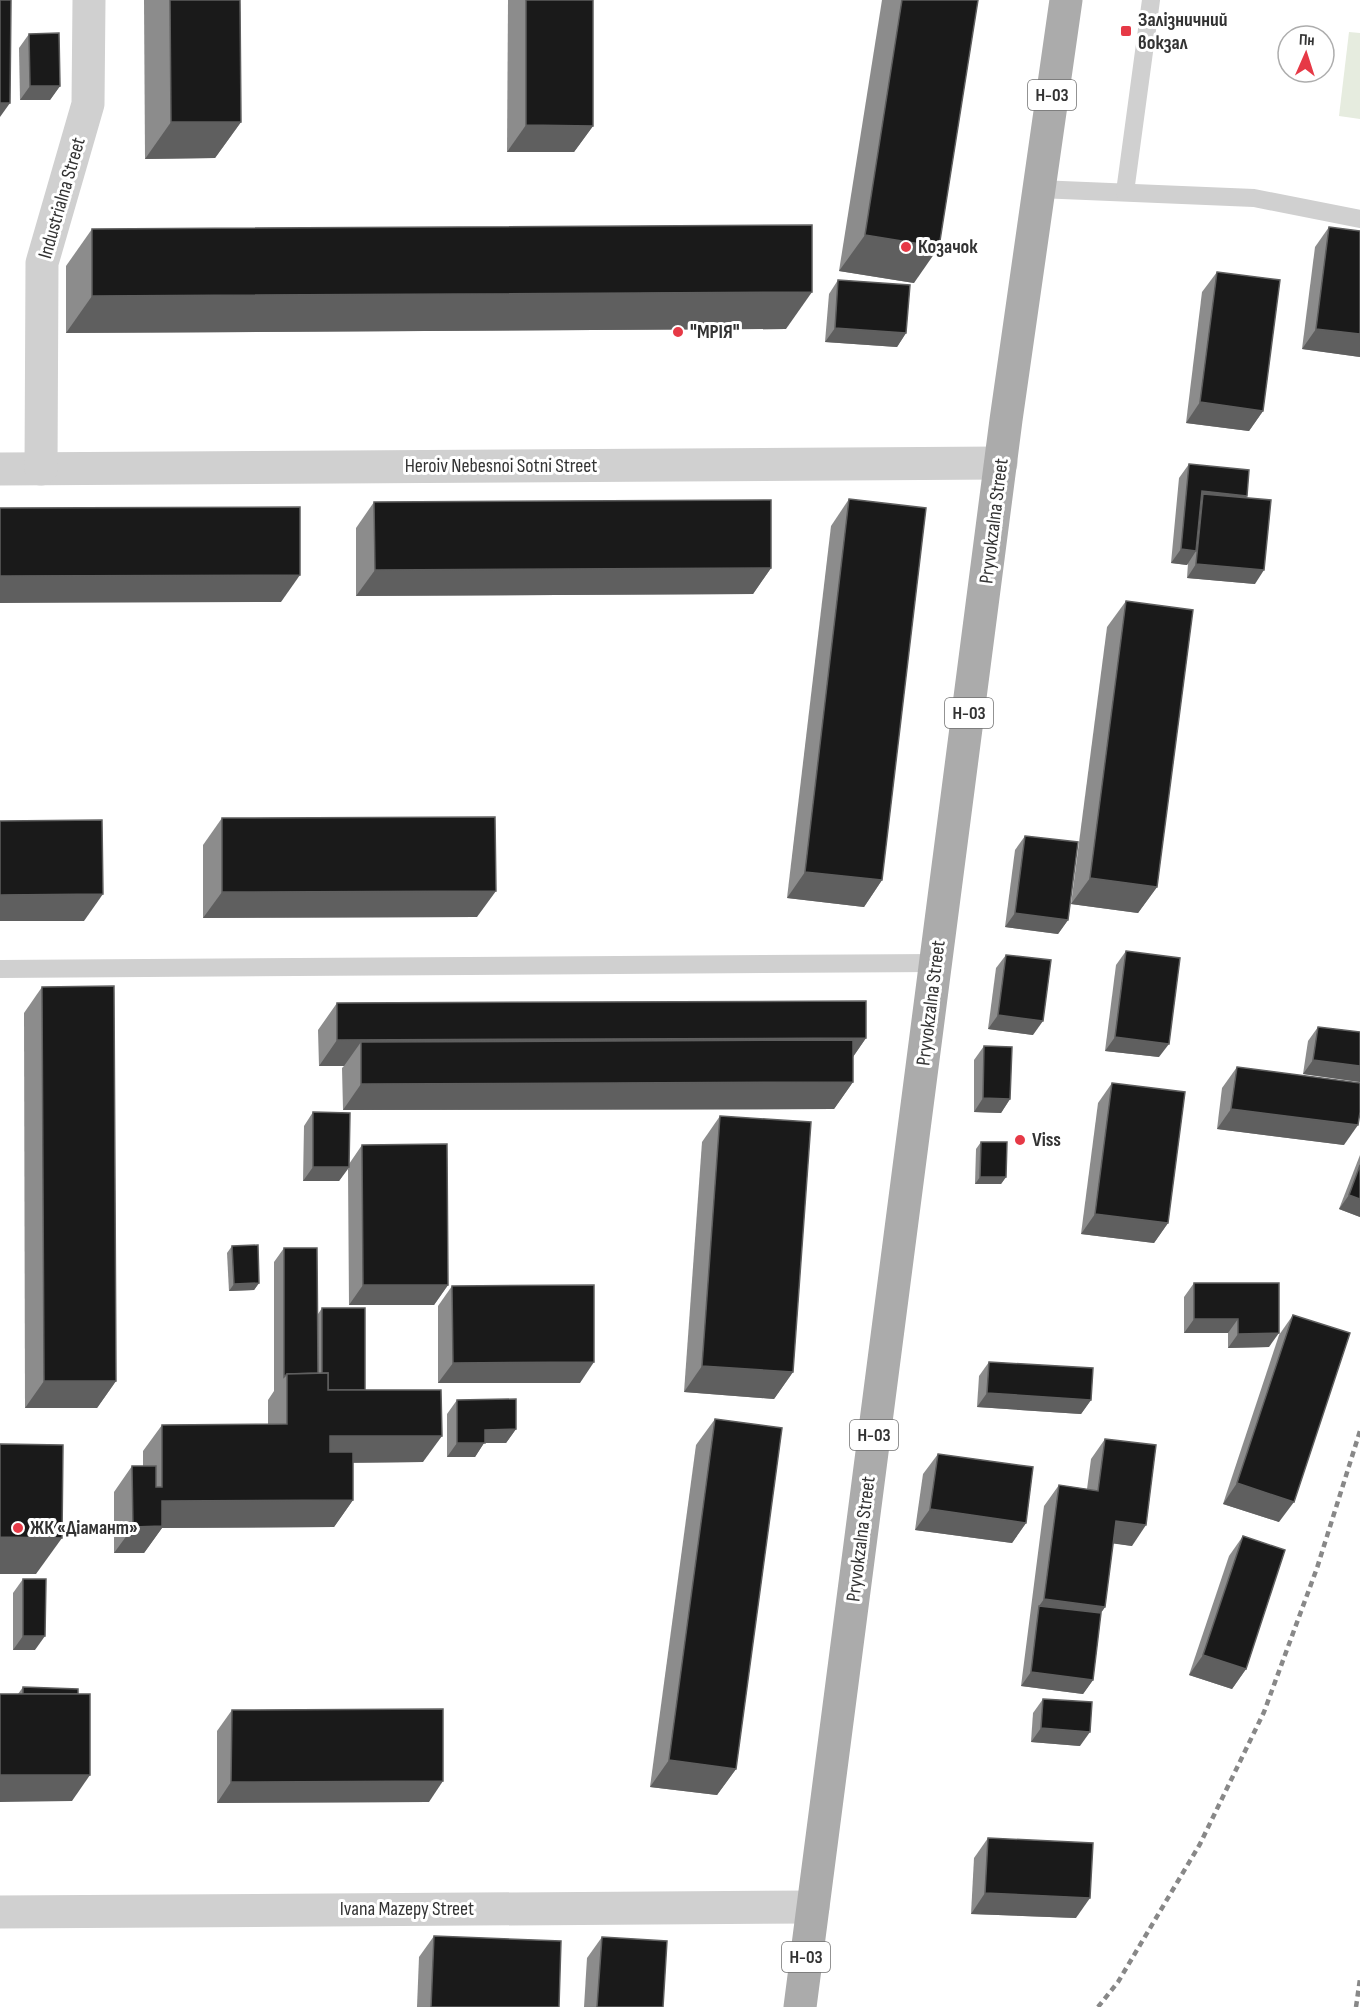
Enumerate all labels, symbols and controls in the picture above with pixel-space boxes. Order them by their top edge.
place label: Залізничний вокзал [1138,8,1227,55]
marker: Залізничний вокзал [1119,24,1133,38]
north arrow [1276,24,1336,84]
text: Пн [1298,31,1315,50]
road number: Н-03 [1028,80,1076,110]
street label: Industrialna Street [33,135,91,261]
place label: Козачок [918,235,978,259]
marker: Козачок [899,240,913,254]
place label: "МРІЯ" [690,320,740,344]
marker: "МРІЯ" [671,325,685,339]
street label: Heroiv Nebesnoi Sotni Street [405,454,597,478]
street label: Pryvokzalna Street [974,457,1014,585]
road number: Н-03 [945,698,993,728]
street label: Pryvokzalna Street [911,939,951,1067]
place label: Viss [1032,1128,1061,1152]
marker: Viss [1013,1133,1027,1147]
road number: Н-03 [850,1420,898,1450]
street label: Pryvokzalna Street [841,1475,881,1603]
place label: ЖК «Діамант» [30,1516,138,1540]
marker: ЖК «Діамант» [11,1521,25,1535]
street label: Ivana Mazepy Street [340,1897,474,1921]
road number: Н-03 [782,1942,830,1972]

